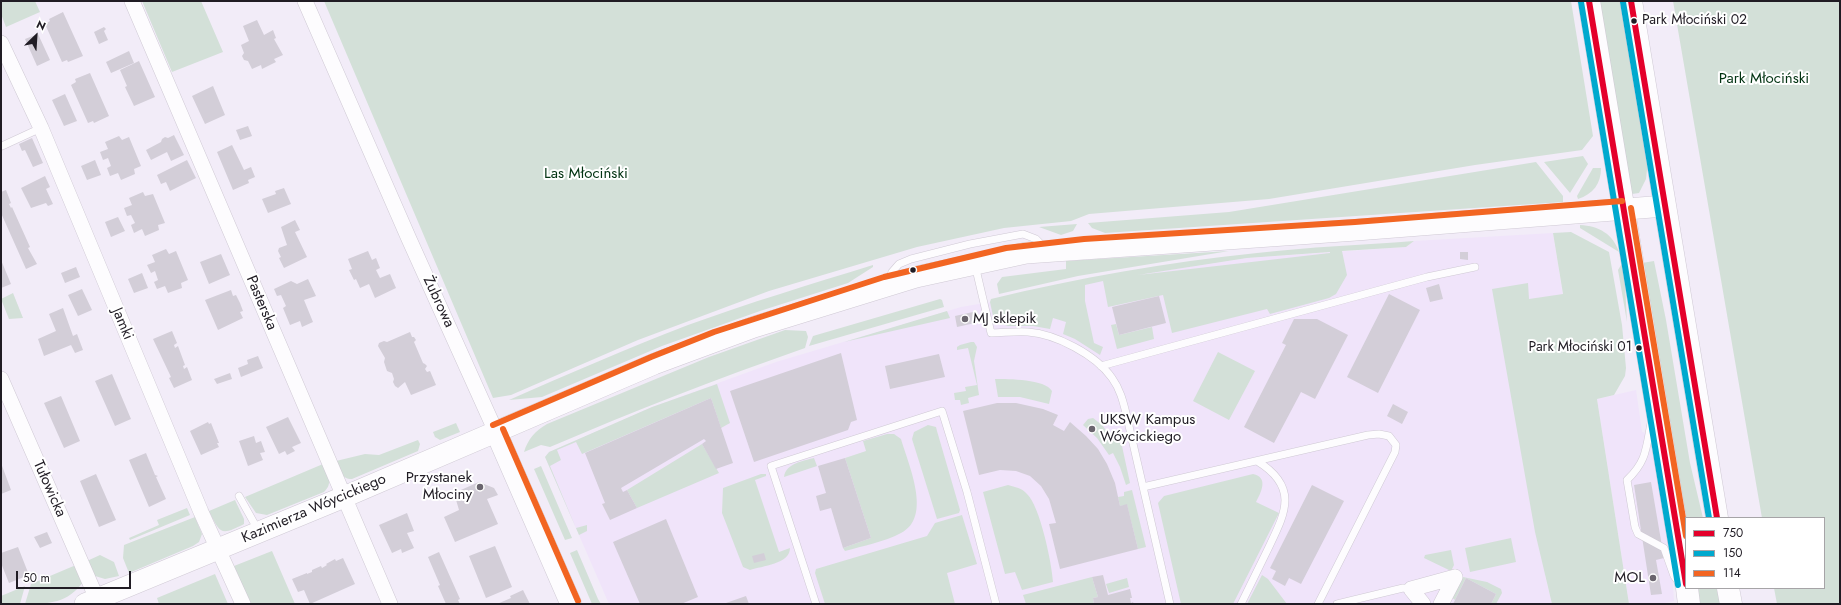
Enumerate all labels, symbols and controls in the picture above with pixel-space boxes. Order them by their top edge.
place label: Park Młociński 02 [1642,13,1747,29]
north arrow [16,16,56,56]
text: N [34,16,48,34]
marker: Park Młociński 02 [1629,16,1639,26]
park label: Park Młociński [1719,70,1809,88]
park label: Las Młociński [544,165,628,183]
unlabelled marker [908,265,918,275]
street label: Pasterska [242,273,280,333]
street label: Żubrowa [418,273,458,331]
street label: Jamki [107,305,137,343]
place label: MJ sklepik [973,310,1036,328]
marker: MJ sklepik [960,314,970,324]
place label: Park Młociński 01 [1529,340,1632,356]
marker: Park Młociński 01 [1634,343,1644,353]
place label: UKSW Kampus Wóycickiego [1100,411,1195,446]
marker: UKSW Kampus Wóycickiego [1087,424,1097,434]
street label: Tułowicka [29,458,69,520]
place label: Przystanek Młociny [406,469,472,504]
street label: Kazimierza Wóycickiego [239,470,389,548]
marker: Przystanek Młociny [475,482,485,492]
legend [1685,517,1825,589]
text: 750 [1723,524,1743,542]
text: 150 [1723,544,1742,562]
scale bar [18,563,133,589]
text: 114 [1723,564,1741,582]
text: 50 m [23,569,50,587]
place label: MOL [1614,569,1645,587]
marker: MOL [1648,573,1658,583]

